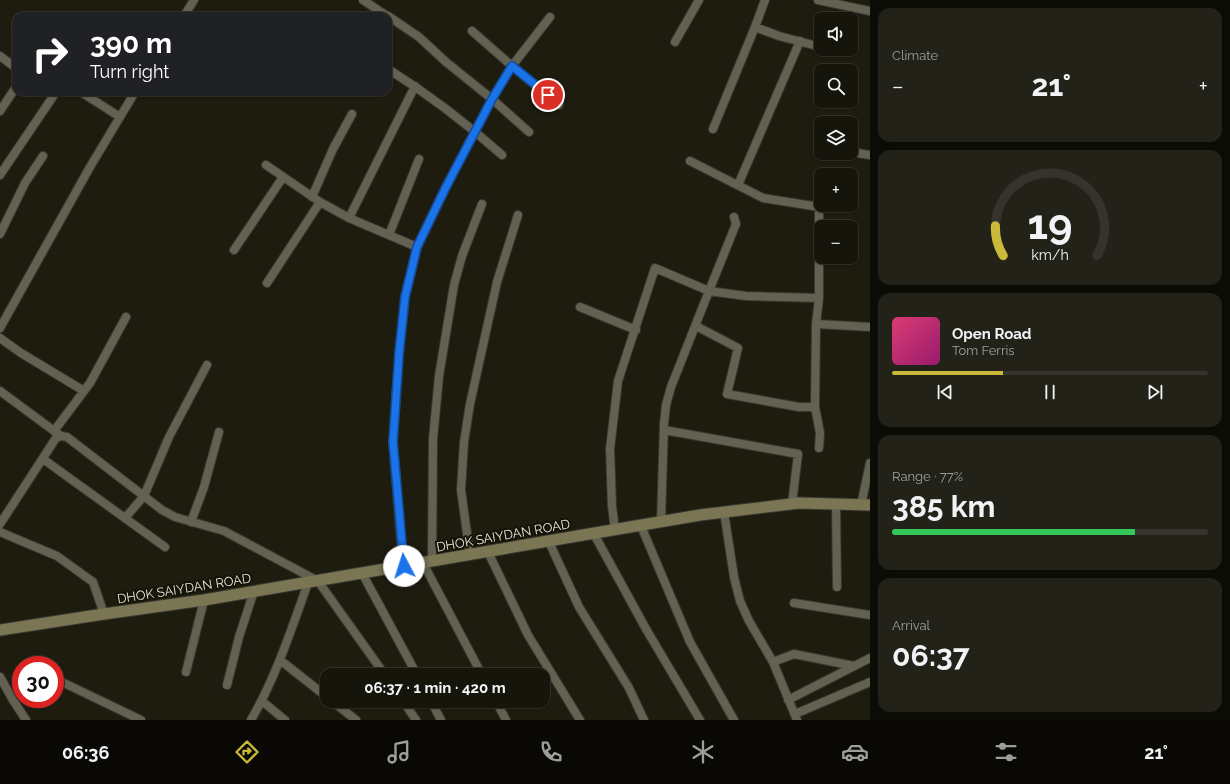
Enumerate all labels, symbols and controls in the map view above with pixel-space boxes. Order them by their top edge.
map controls [814,12,858,264]
button: sound [814,12,858,56]
text: 390 m [90,27,172,60]
icon: right [24,28,76,80]
text: Climate [892,48,938,63]
text: Turn right [90,61,169,82]
button: search [814,64,858,108]
text: 21° [1032,68,1071,103]
text: − [892,73,904,99]
text: + [1199,73,1208,99]
pin [531,78,565,112]
icon: arrive [537,84,559,106]
button: layers [814,116,858,160]
button: + [814,168,858,212]
text: 19 [1027,199,1073,248]
button: − [814,220,858,264]
text: km/h [1031,246,1069,262]
text: Open Road [952,325,1032,343]
text: Tom Ferris [952,343,1015,358]
icon: previous [934,381,956,403]
icon: pause [1039,381,1061,403]
icon: next [1144,381,1166,403]
text: Range · 77% [892,469,963,484]
text: 385 km [892,489,995,524]
street label: DHOK SAIYDAN ROAD [435,516,571,555]
position arrow [383,545,425,587]
street label: DHOK SAIYDAN ROAD [116,570,252,606]
text: Arrival [892,618,930,633]
text: 06:37 [892,638,970,673]
speed limit sign: 30 [12,656,64,708]
text: 06:37 · 1 min · 420 m [364,679,506,697]
icon: directions [233,738,261,766]
icon: music [385,738,413,766]
icon: phone [537,738,565,766]
icon: climate [689,738,717,766]
icon: car [841,738,869,766]
icon: filters [992,738,1020,766]
text: 06:36 [62,742,109,763]
text: 21° [1144,742,1168,763]

